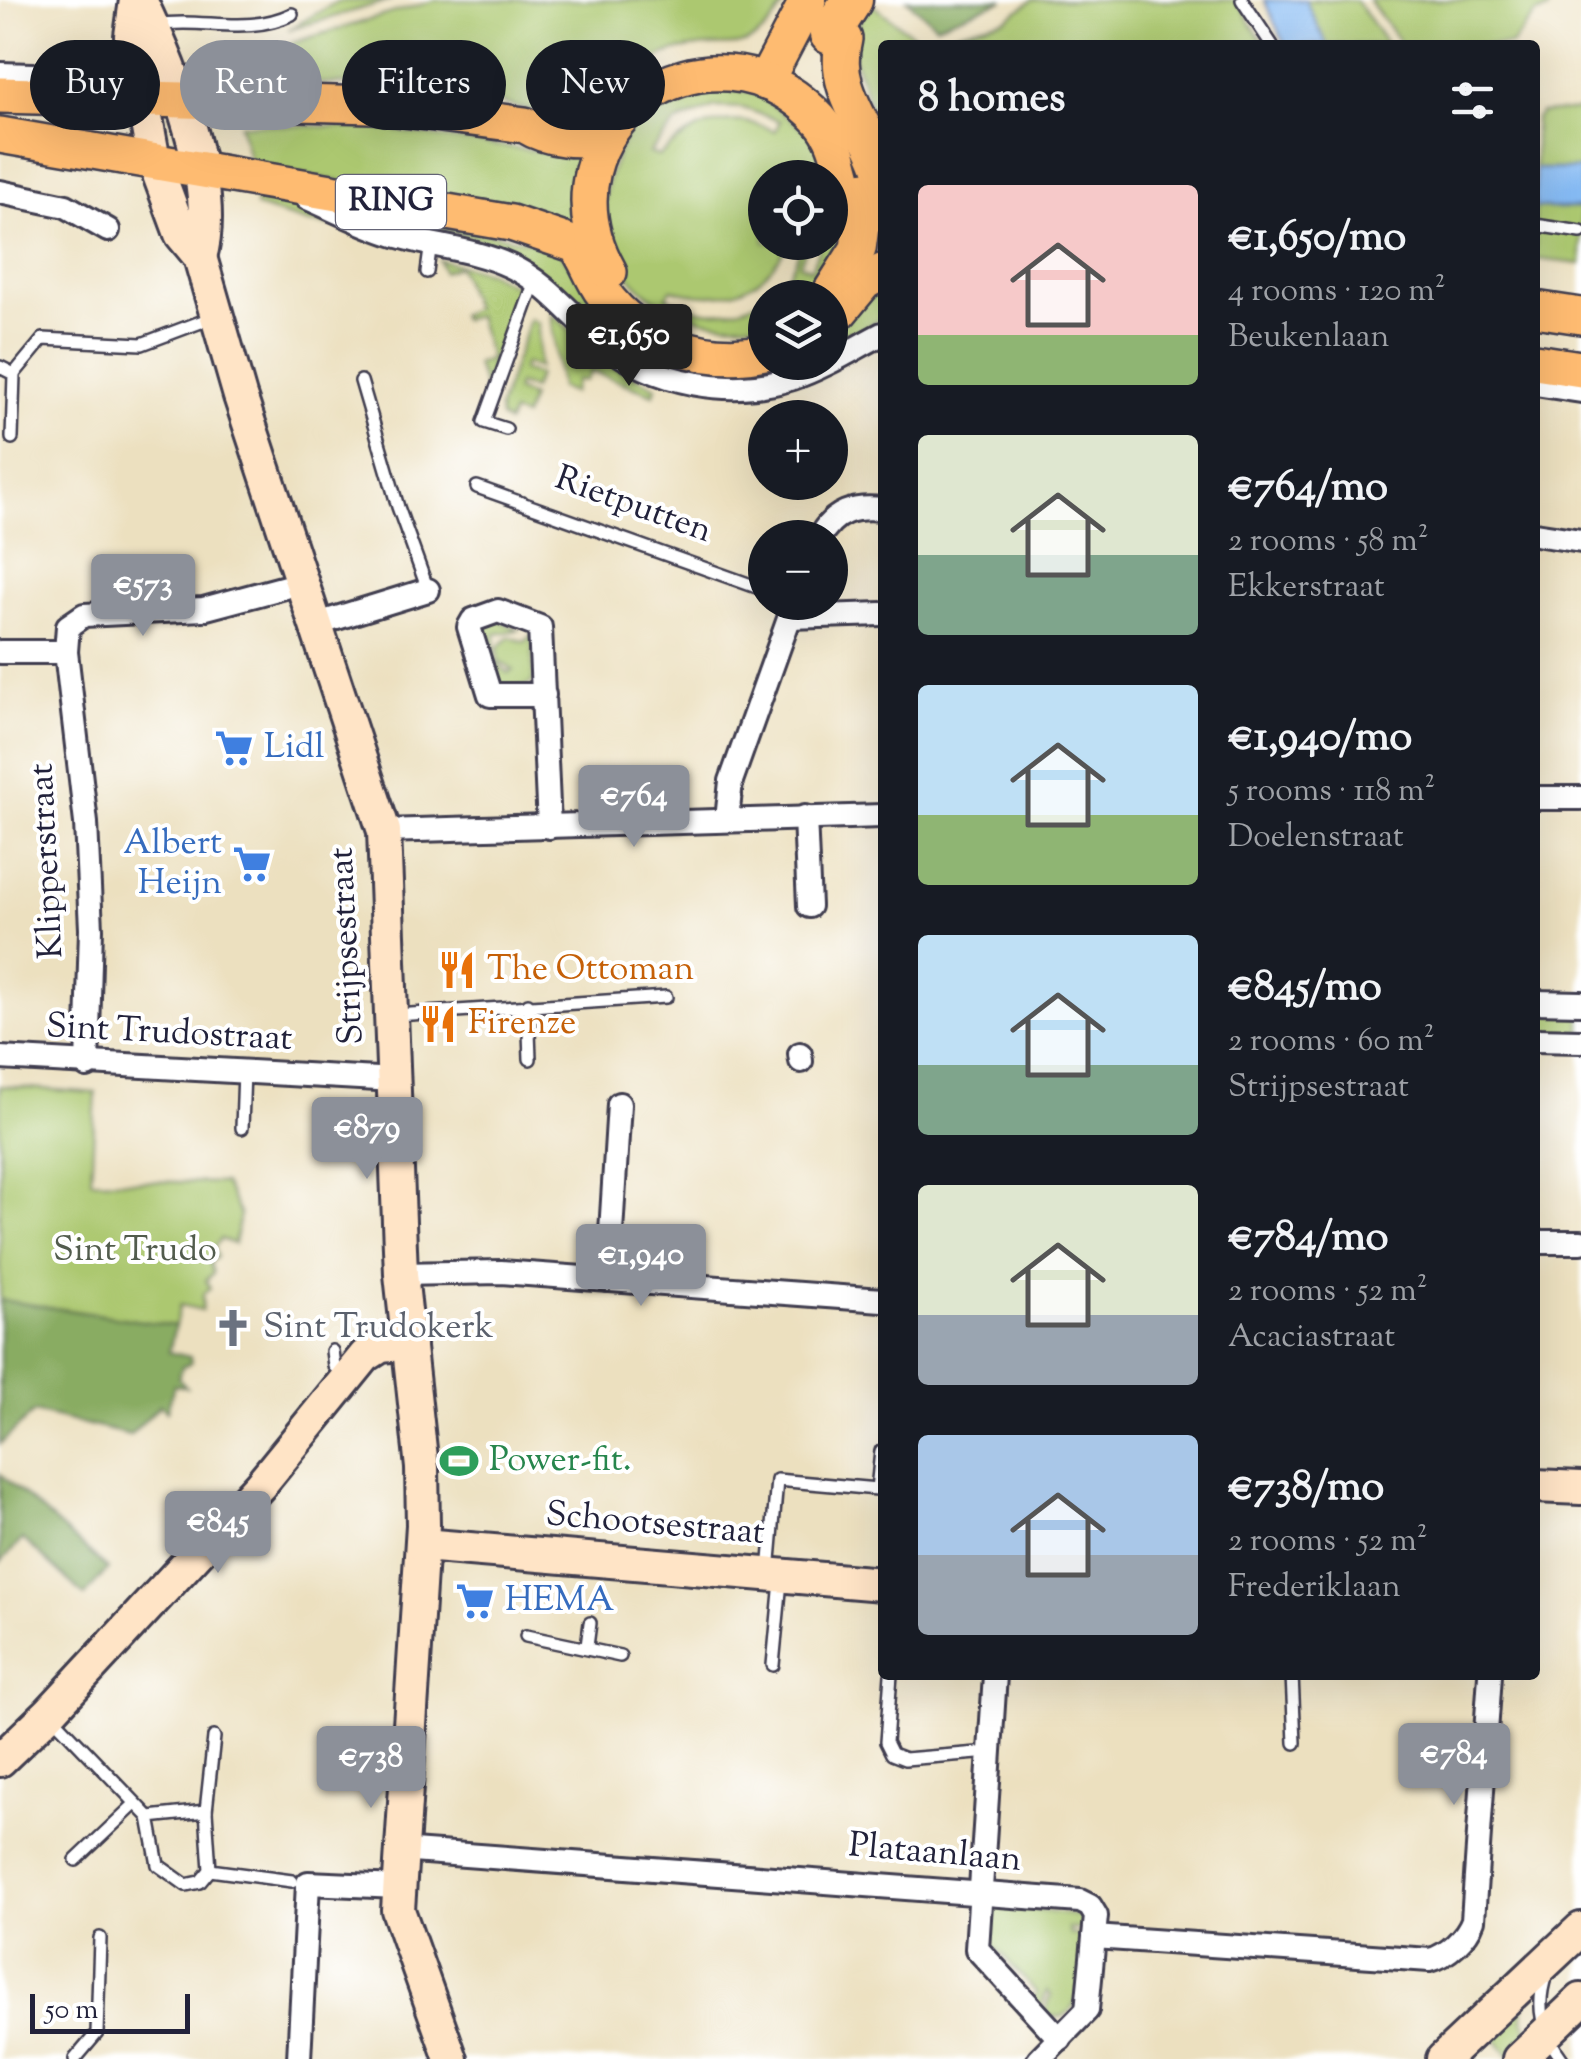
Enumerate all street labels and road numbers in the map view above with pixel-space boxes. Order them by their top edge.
road number: RING [336,175,446,229]
street label: Rietputten [547,454,719,558]
street label: Klipperstraat [17,762,79,960]
street label: Strijpsestraat [317,846,379,1046]
street label: Sint Trudostraat [44,1002,294,1066]
street label: Schootsestraat [543,1490,767,1560]
street label: Plataanlaan [847,1821,1023,1887]

